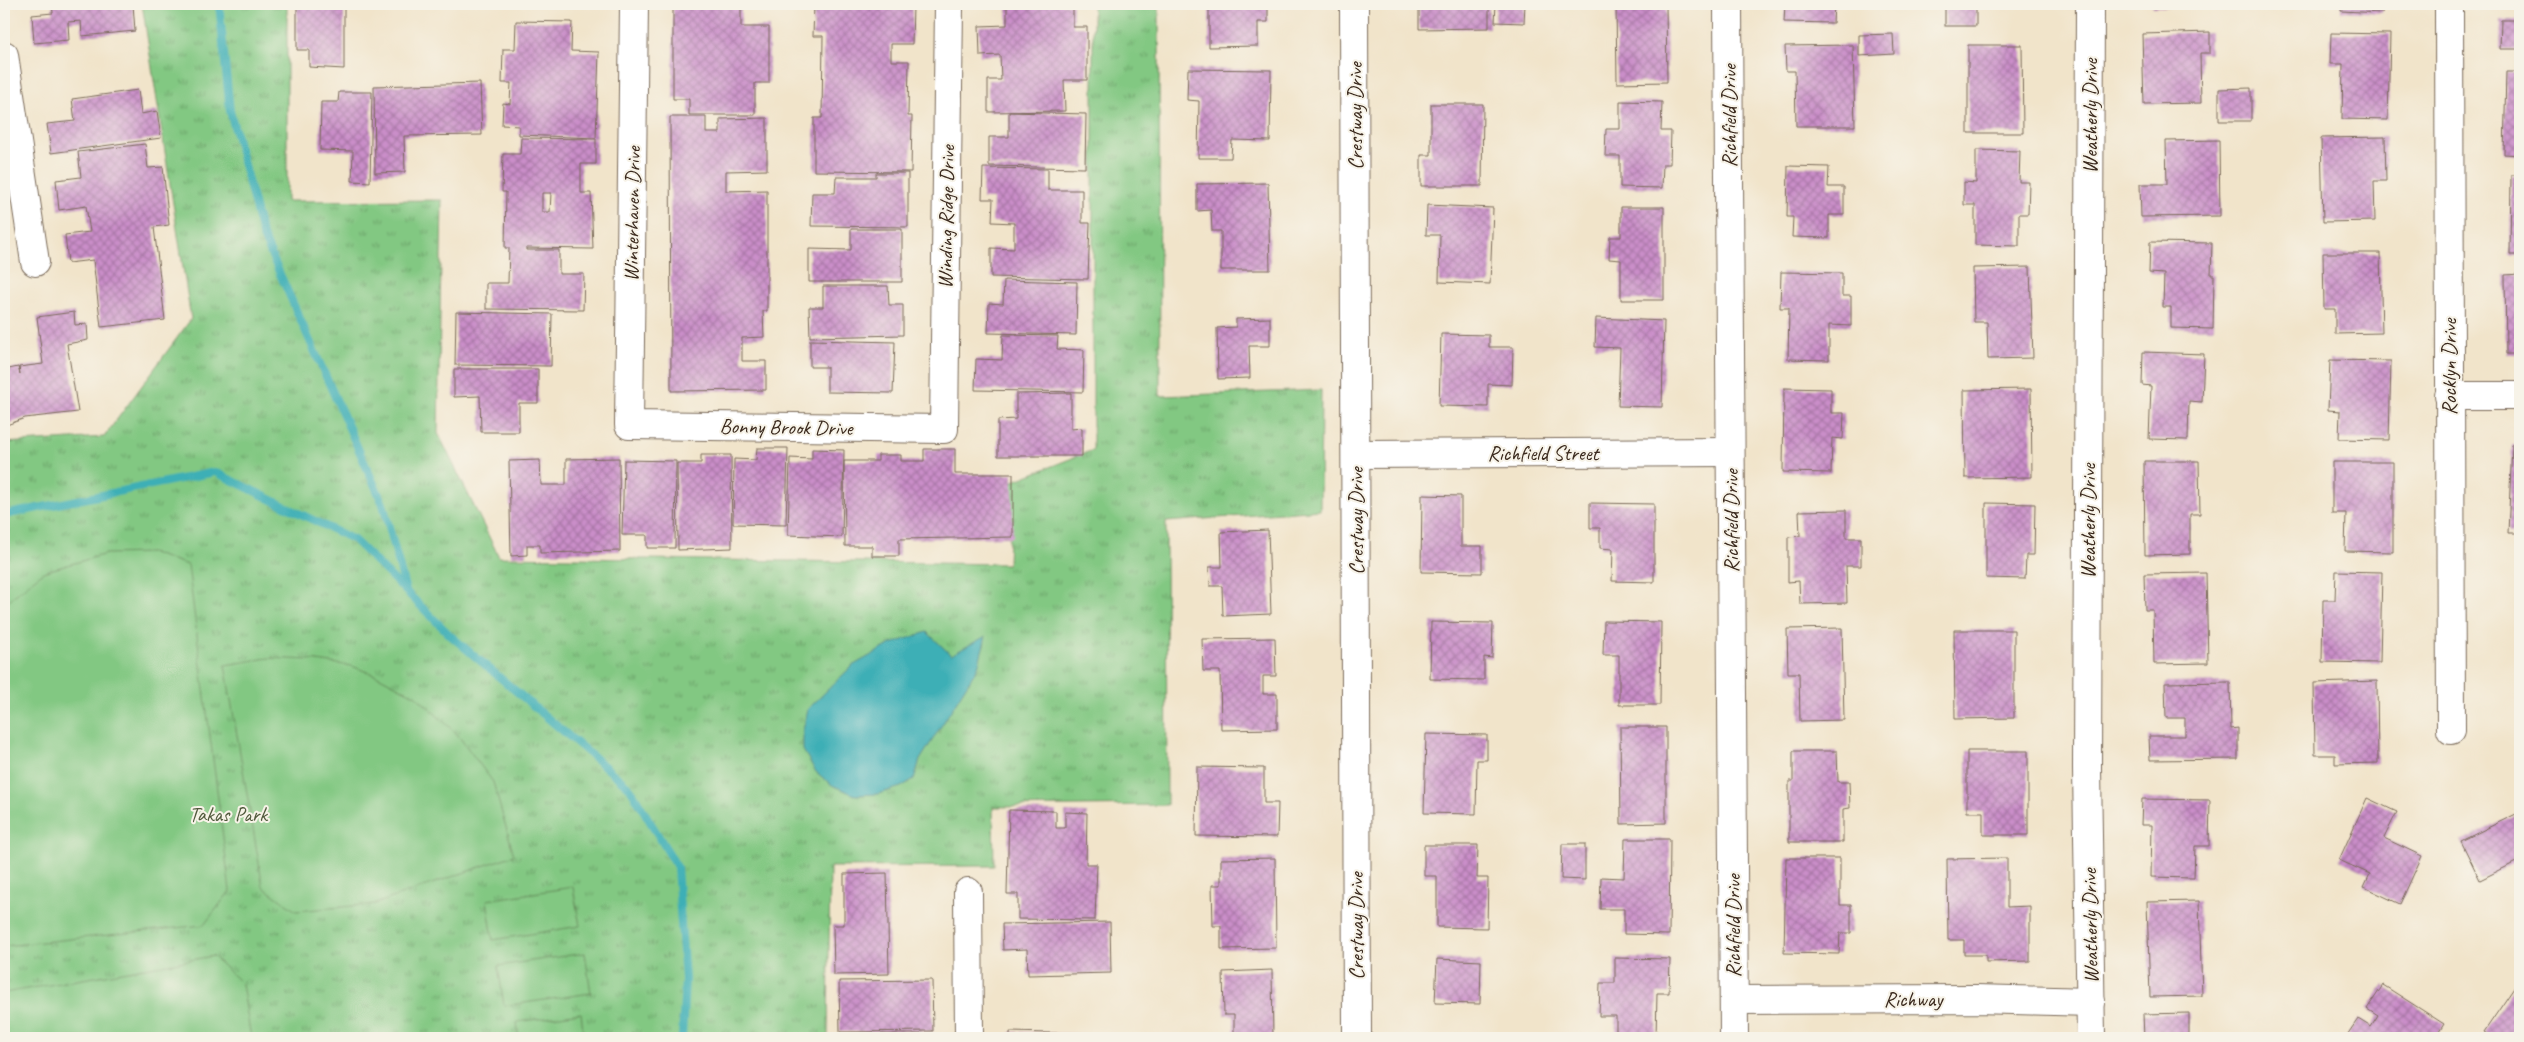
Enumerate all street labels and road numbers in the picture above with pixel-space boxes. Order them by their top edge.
street label: Weatherly Drive [2077,57,2103,173]
street label: Crestway Drive [1342,60,1368,170]
street label: Richfield Drive [1716,62,1742,167]
street label: Winding Ridge Drive [932,144,960,289]
street label: Winterhaven Drive [618,145,646,282]
street label: Rocklyn Drive [2436,318,2462,415]
street label: Bonny Brook Drive [719,413,855,441]
street label: Richfield Street [1488,440,1600,466]
street label: Weatherly Drive [2075,462,2101,578]
street label: Crestway Drive [1343,465,1369,575]
street label: Richfield Drive [1718,467,1744,572]
street label: Weatherly Drive [2076,867,2104,984]
street label: Crestway Drive [1343,870,1369,980]
street label: Richfield Drive [1720,872,1746,977]
street label: Richway [1884,986,1944,1012]

